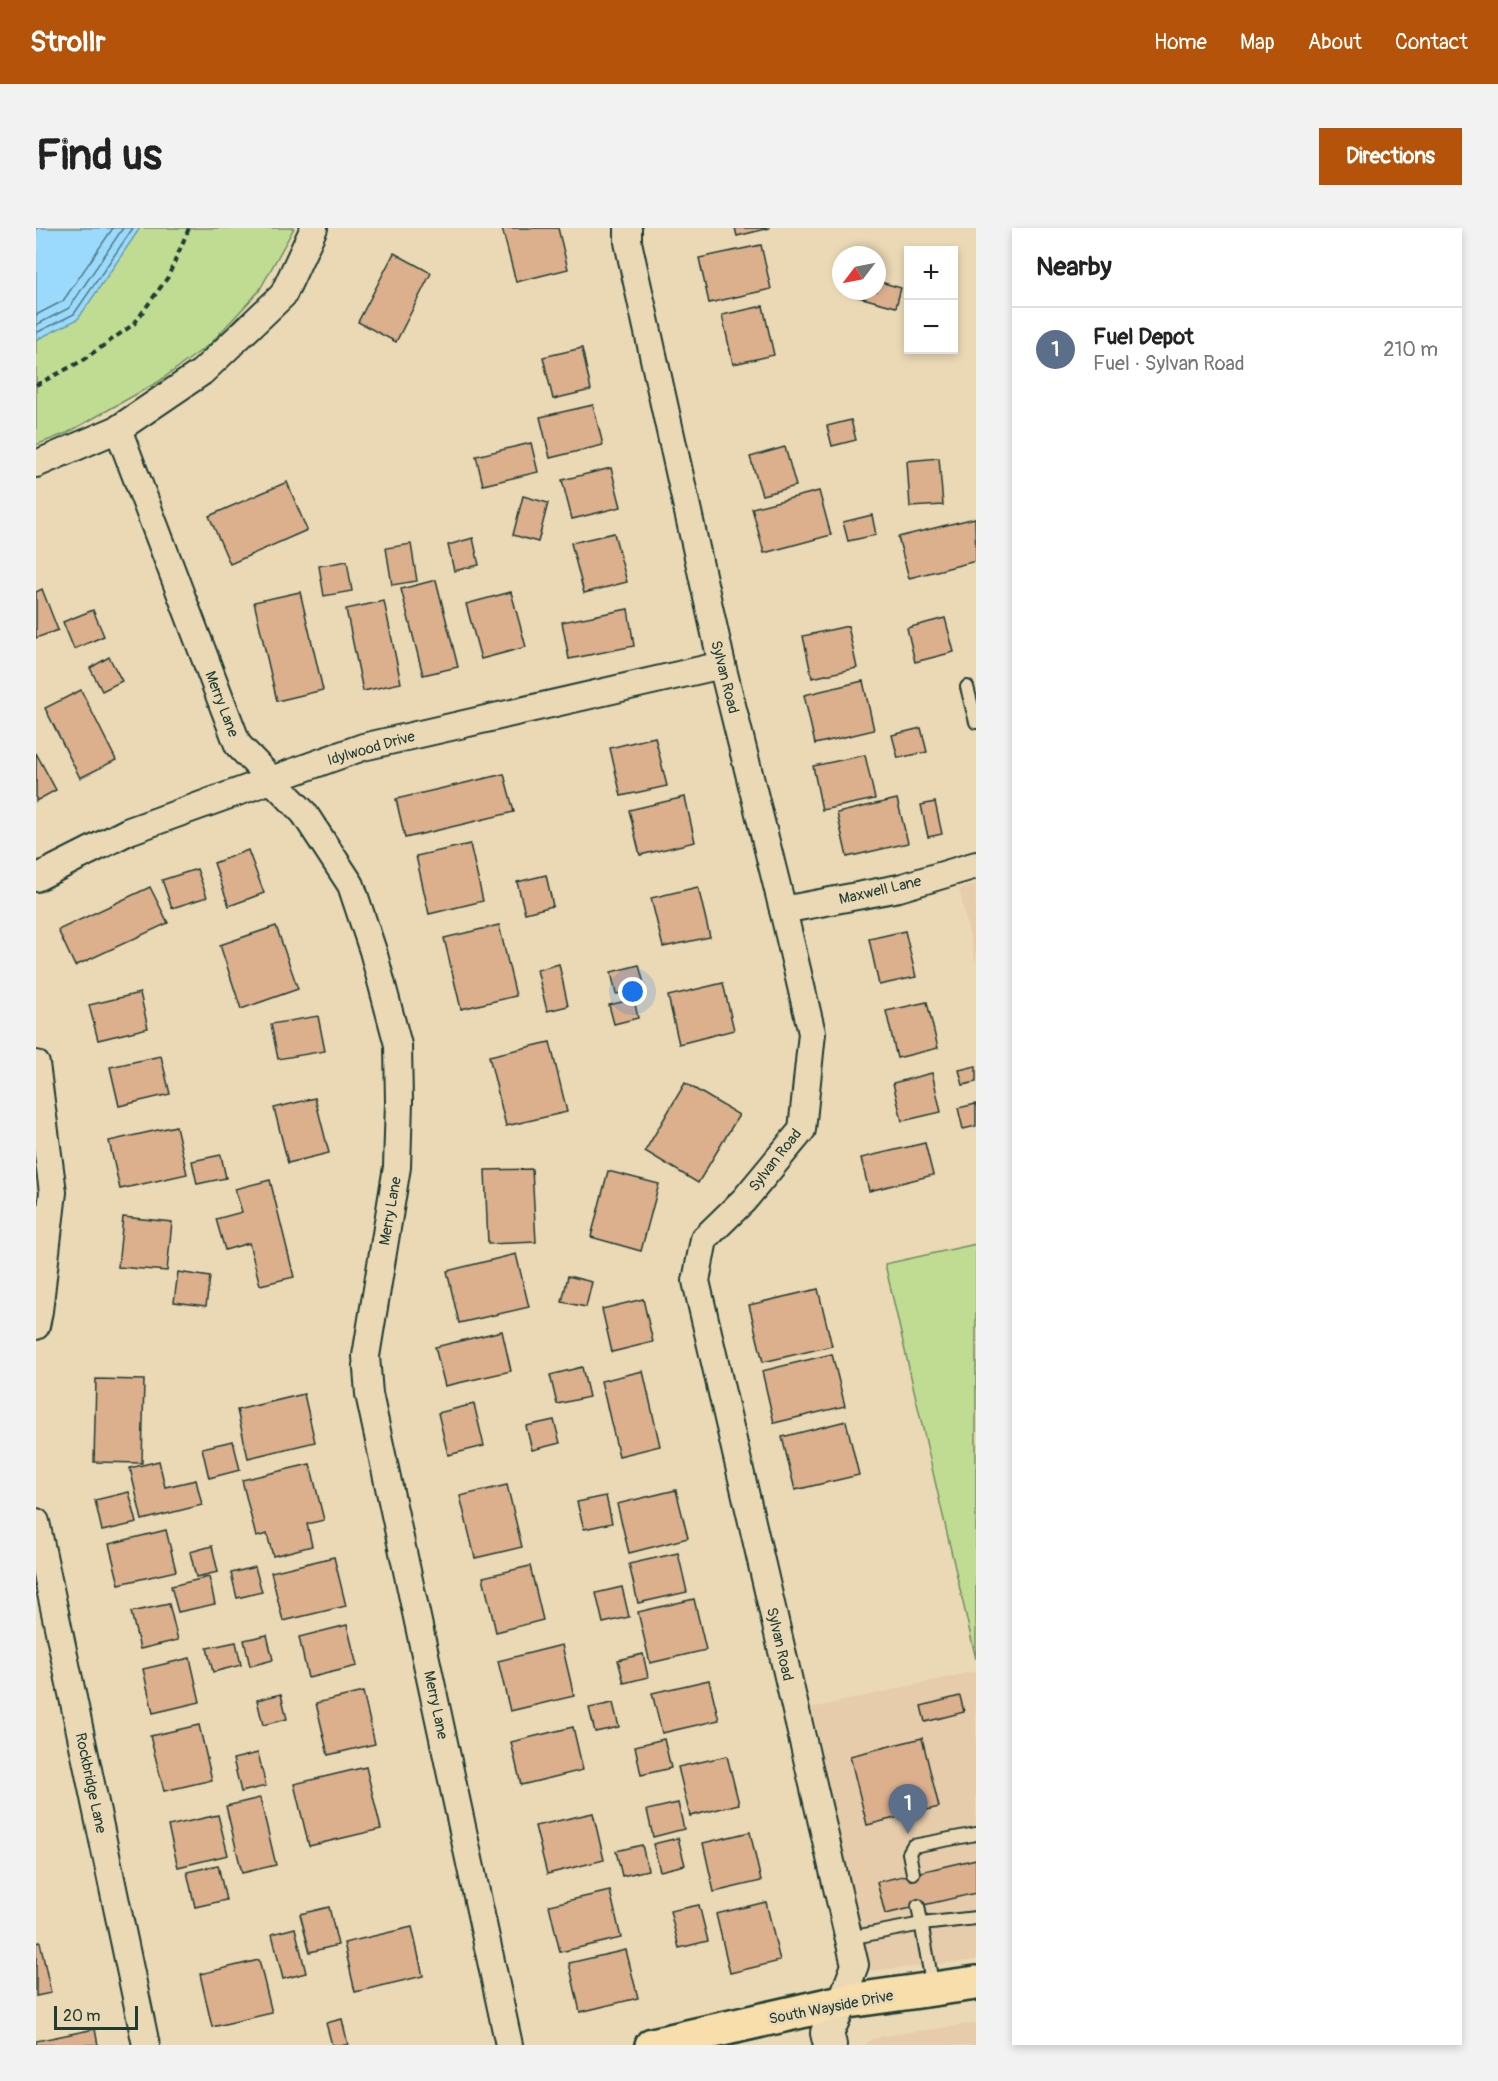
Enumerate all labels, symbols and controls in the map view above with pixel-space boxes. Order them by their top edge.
text: Strollr [30,25,105,60]
text: Home [1154,29,1207,56]
text: Map [1240,29,1275,56]
text: About [1308,29,1362,56]
text: Contact [1395,29,1468,56]
button: Directions [1319,128,1462,185]
text: Find us [36,130,162,182]
north arrow [832,246,886,300]
map controls [904,246,958,354]
button: + [904,246,958,300]
text: Nearby [1036,251,1112,283]
button: − [904,300,958,354]
text: Fuel Depot [1093,323,1194,351]
text: 1 [1052,337,1059,362]
text: 210 m [1383,337,1438,362]
text: Fuel · Sylvan Road [1093,351,1245,376]
street label: Sylvan Road [706,639,743,716]
street label: Merry Lane [200,668,243,741]
street label: Idylwood Drive [325,727,418,770]
street label: Maxwell Lane [837,872,924,909]
your location [618,977,647,1006]
street label: Sylvan Road [745,1125,806,1196]
street label: Merry Lane [375,1175,406,1247]
street label: Sylvan Road [762,1606,797,1683]
street label: Merry Lane [419,1669,452,1742]
street label: Rockbridge Lane [71,1731,111,1836]
pin: 1 [888,1784,928,1834]
street label: South Wayside Drive [767,1986,896,2029]
scale bar [54,2003,138,2030]
text: 20 m [63,2006,101,2026]

